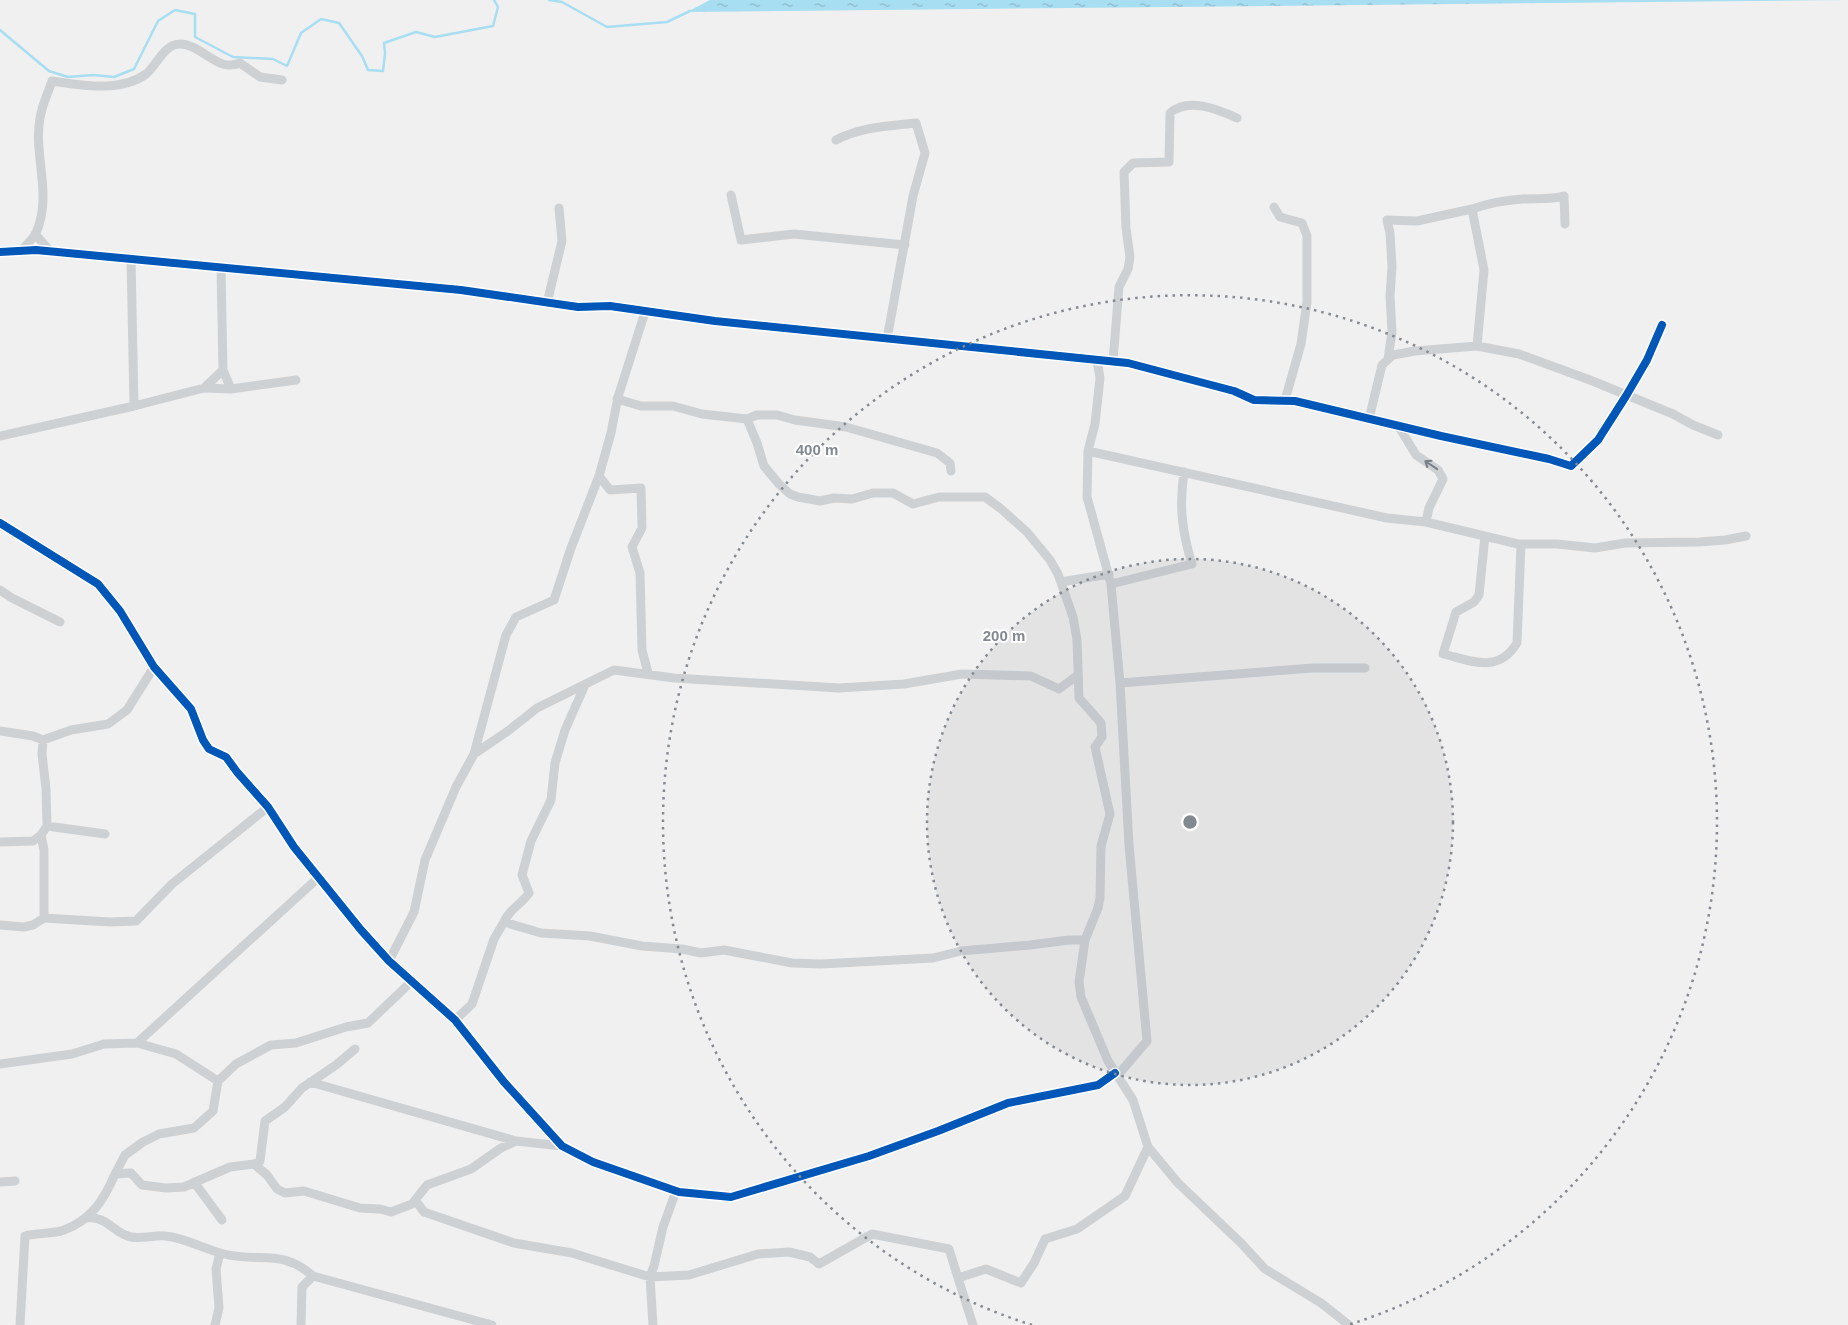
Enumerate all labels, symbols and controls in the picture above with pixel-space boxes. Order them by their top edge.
text: 400 m [796,441,838,458]
one-way arrow [1424,460,1438,470]
text: 200 m [983,627,1025,644]
centre of rings [1181,813,1199,831]

